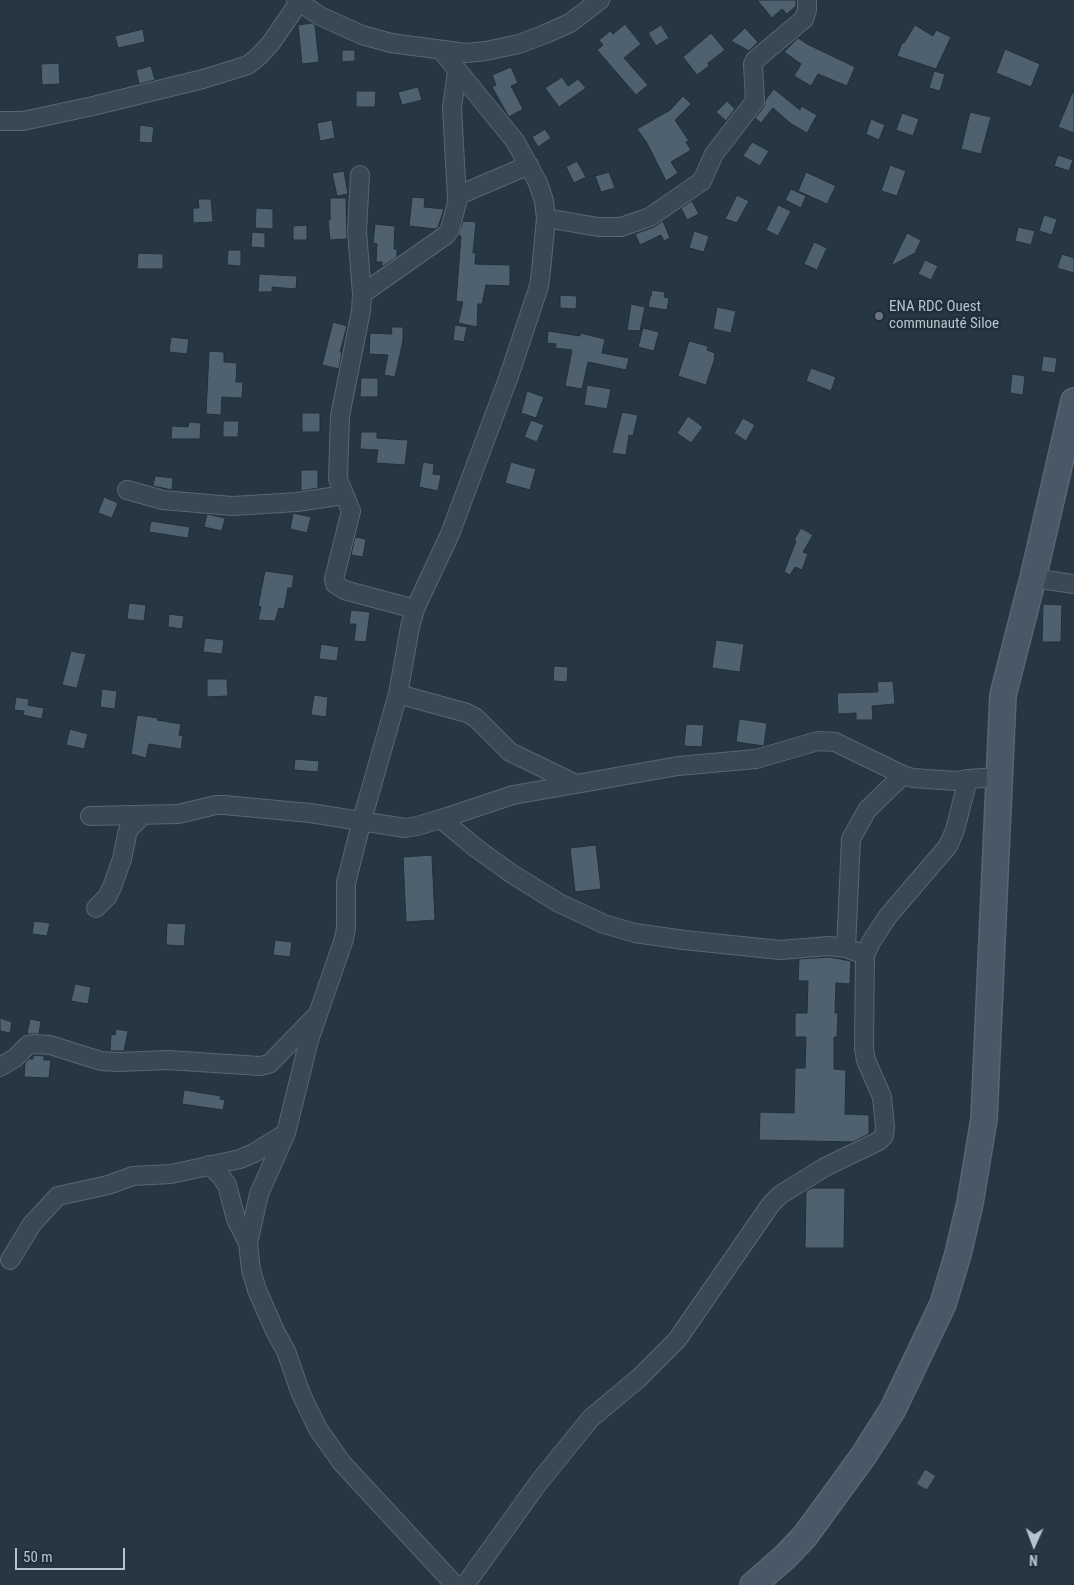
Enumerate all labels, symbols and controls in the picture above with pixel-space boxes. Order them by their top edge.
place label: ENA RDC Ouest communauté Siloe [889,298,999,333]
marker: ENA RDC Ouest communauté Siloe [873,310,885,322]
north arrow [1009,1520,1059,1570]
scale bar [18,1538,128,1570]
text: 50 m [23,1548,53,1566]
text: N [1029,1552,1038,1568]

